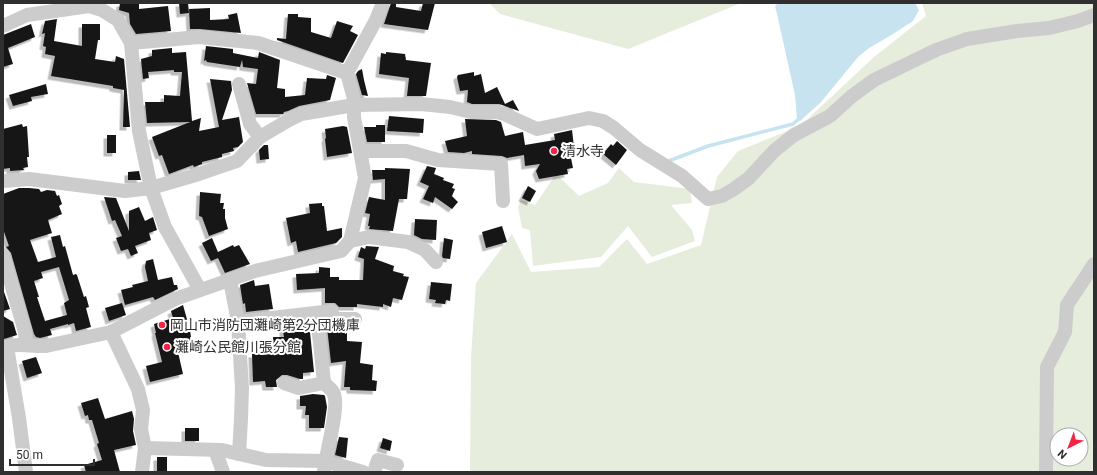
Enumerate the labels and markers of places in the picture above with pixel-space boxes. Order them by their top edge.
place label: 清水寺 [562,143,604,159]
marker: 清水寺 [549,146,559,156]
place label: 岡山市消防団灘崎第2分団機庫 [170,317,360,333]
marker: 岡山市消防団灘崎第2分団機庫 [157,320,167,330]
place label: 灘崎公民館川張分館 [175,339,301,355]
marker: 灘崎公民館川張分館 [162,342,172,352]

